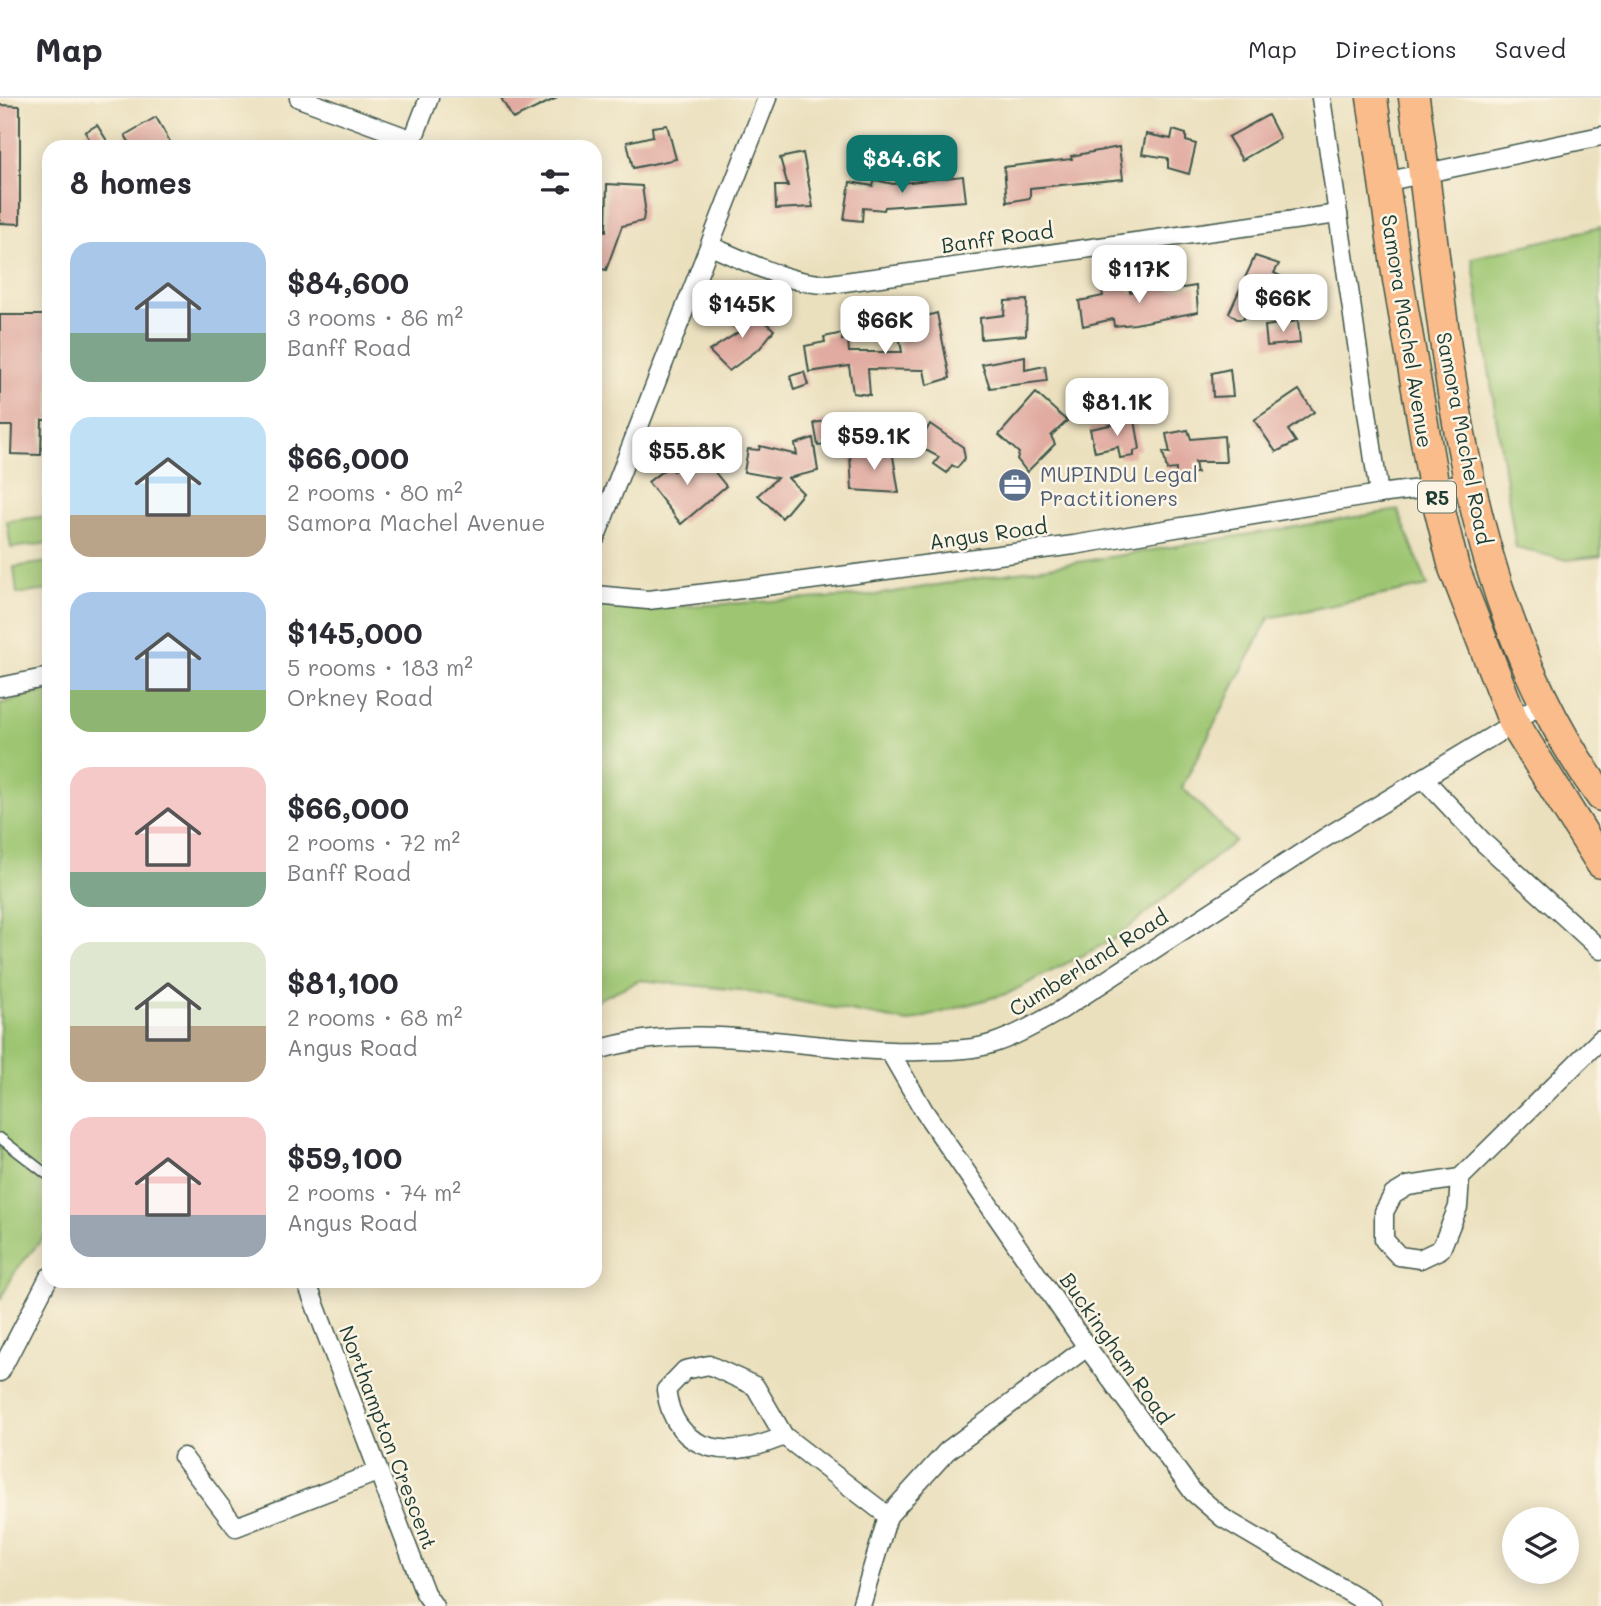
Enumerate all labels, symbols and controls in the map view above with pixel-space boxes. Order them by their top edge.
text: Map [35,27,103,70]
text: Map [1248,33,1297,64]
text: Directions [1335,33,1457,64]
text: Saved [1495,33,1566,64]
pin: $84.6K [845,136,959,195]
text: $84.6K [862,143,942,173]
text: 8 homes [70,162,192,202]
icon: filters [536,163,574,201]
street label: Samora Machel Avenue [1376,212,1440,450]
street label: Banff Road [939,216,1055,258]
pin: $117K [1090,246,1188,305]
text: $117K [1108,253,1170,283]
text: $84,600 [287,262,409,302]
icon: home [126,270,210,354]
pin: $66K [1242,274,1324,334]
pin: $145K [693,280,791,340]
text: $66K [1254,282,1312,312]
text: $145K [708,288,776,318]
pin: $66K [844,296,926,356]
text: 3 rooms · 86 m² [287,302,463,332]
text: $66K [856,304,914,334]
street label: Samora Machel Road [1431,330,1499,546]
text: Banff Road [287,332,411,362]
pin: $81.1K [1060,378,1174,438]
text: $81.1K [1081,386,1153,416]
pin: $59.1K [817,412,931,472]
text: $59.1K [837,420,911,450]
pin: $55.8K [630,428,744,487]
text: $55.8K [648,435,726,465]
text: $66,000 [287,437,409,477]
icon: home [126,445,210,529]
place label: MUPINDU Legal Practitioners [1040,460,1198,511]
office icon: MUPINDU Legal Practitioners [996,466,1034,504]
text: 2 rooms · 80 m² [287,477,463,507]
road number: R5 [1418,482,1456,512]
text: Samora Machel Avenue [287,507,546,537]
street label: Angus Road [927,511,1049,555]
text: $145,000 [287,612,422,652]
icon: home [126,620,210,704]
text: 5 rooms · 183 m² [287,652,473,682]
text: Orkney Road [287,682,433,712]
text: $66,000 [287,787,409,827]
icon: home [126,795,210,879]
text: 2 rooms · 72 m² [287,827,460,857]
text: Banff Road [287,857,411,887]
street label: Cumberland Road [1003,902,1173,1022]
text: $81,100 [287,962,399,1002]
icon: home [126,970,210,1054]
text: 2 rooms · 68 m² [287,1002,462,1032]
text: Angus Road [287,1032,417,1062]
text: $59,100 [287,1137,402,1177]
icon: home [126,1145,210,1229]
text: 2 rooms · 74 m² [287,1177,461,1207]
text: Angus Road [287,1207,417,1237]
street label: Buckingham Road [1055,1267,1179,1429]
street label: Northampton Crescent [334,1321,444,1553]
map controls [1502,1507,1579,1584]
button: layers [1502,1507,1579,1584]

